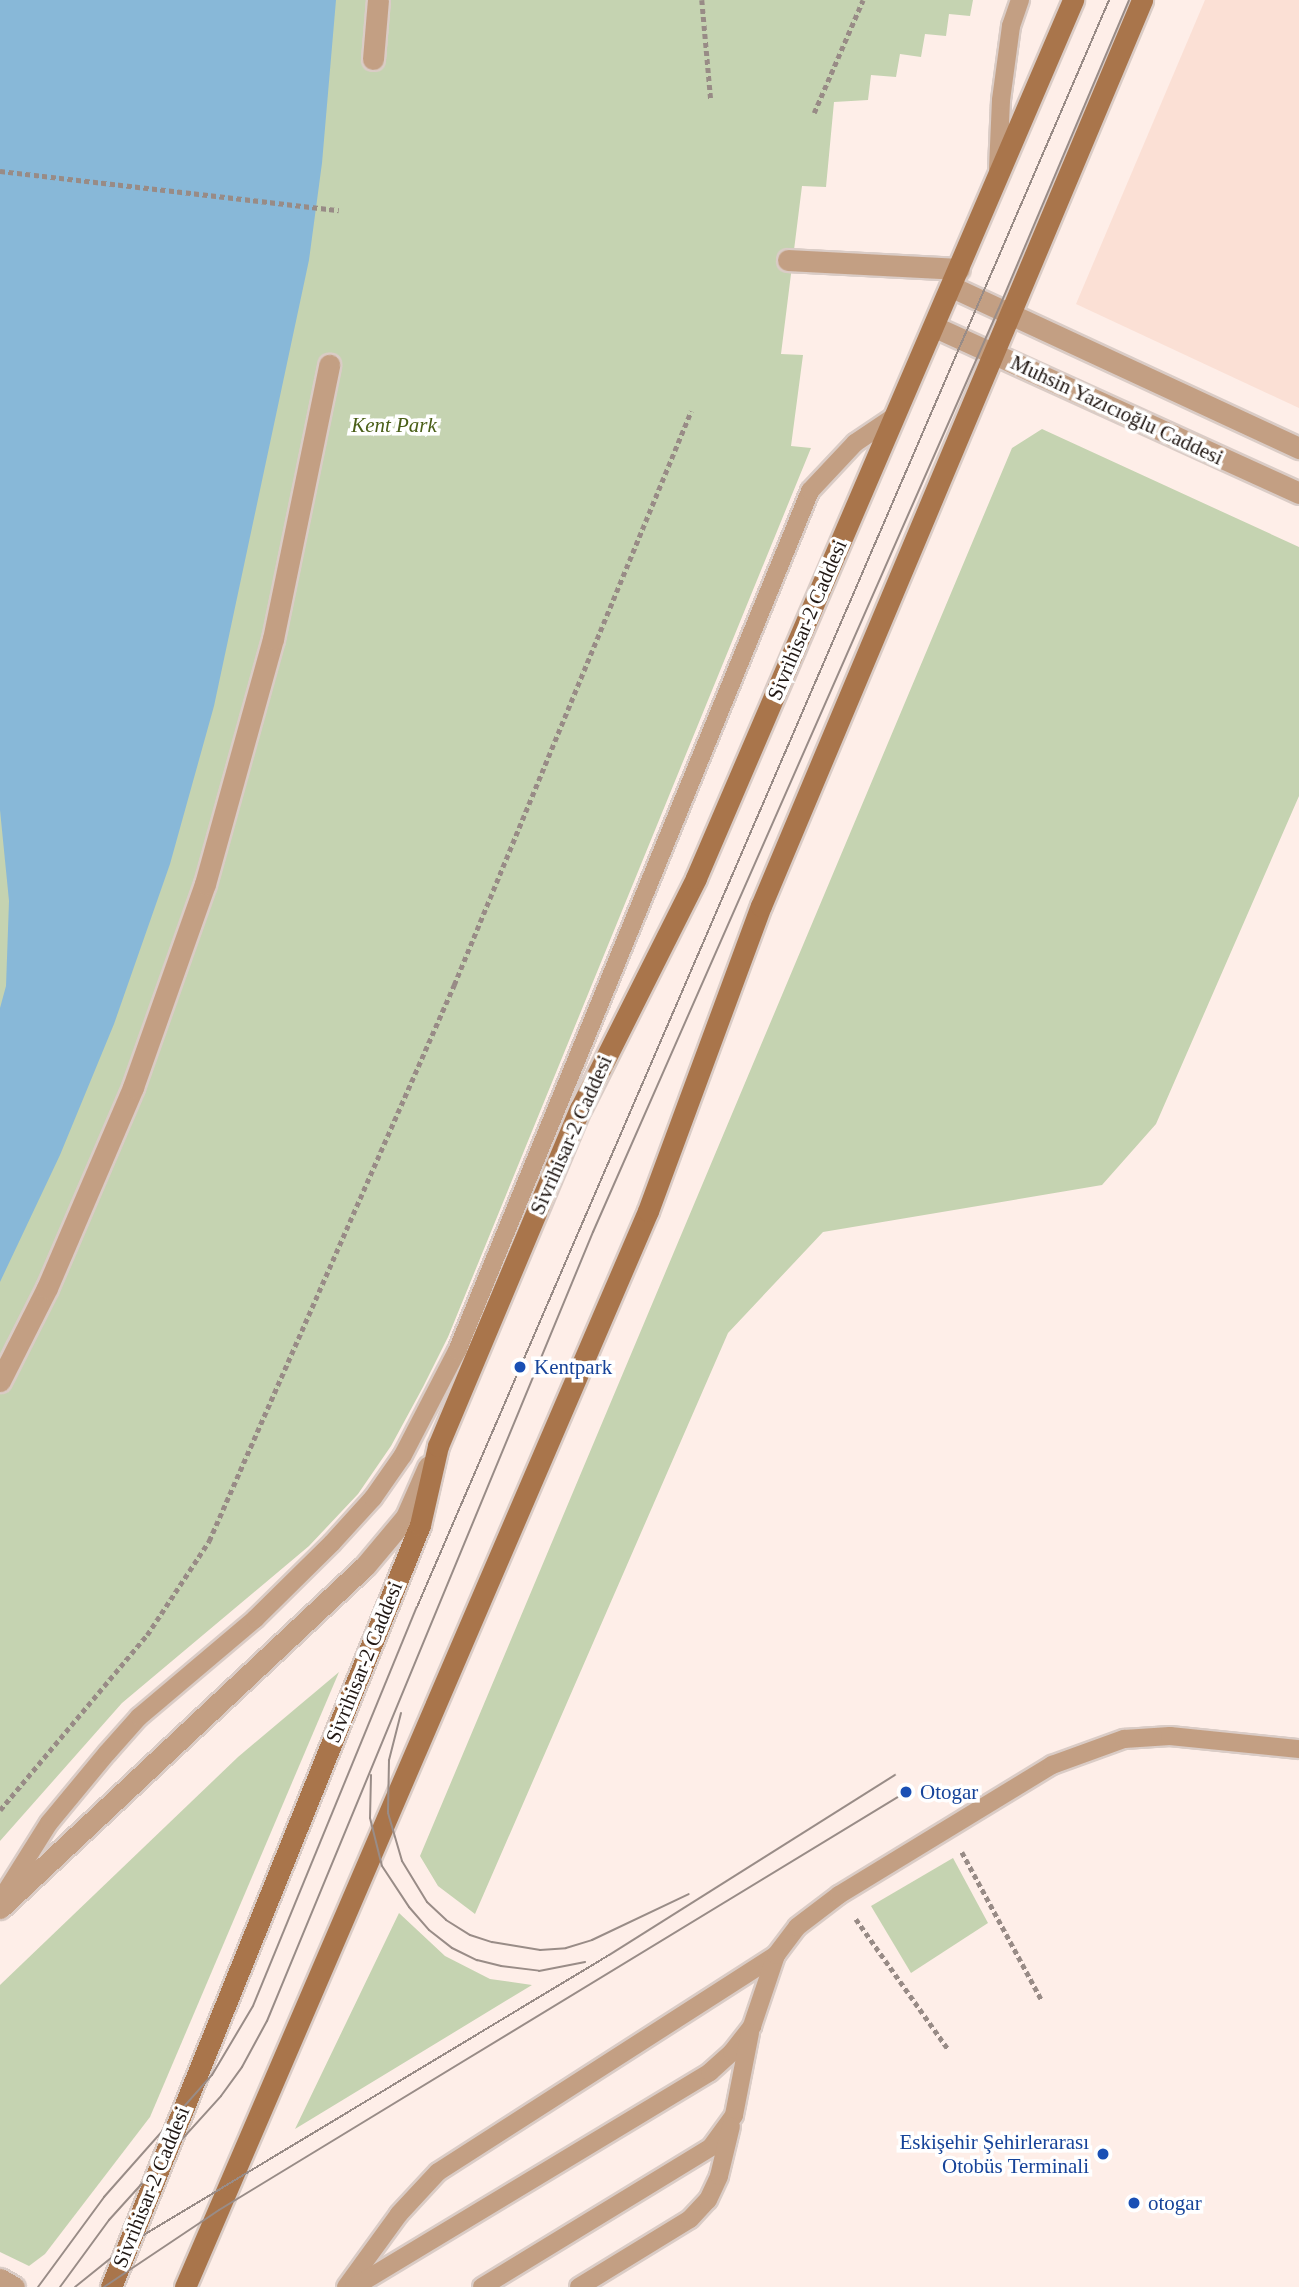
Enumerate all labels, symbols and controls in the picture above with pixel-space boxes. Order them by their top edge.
street label: Muhsin Yazıcıoğlu Caddesi [1006,349,1228,471]
park label: Kent Park [351,412,437,438]
street label: Sivrihisar-2 Caddesi [762,536,852,704]
street label: Sivrihisar-2 Caddesi [525,1051,617,1219]
place label: Kentpark [534,1354,612,1380]
marker: Kentpark [512,1359,528,1375]
street label: Sivrihisar-2 Caddesi [320,1578,408,1746]
place label: Otogar [920,1779,978,1805]
marker: Otogar [898,1784,914,1800]
street label: Sivrihisar-2 Caddesi [107,2103,195,2271]
place label: Eskişehir Şehirlerarası Otobüs Terminali [899,2129,1089,2179]
marker: Eskişehir Şehirlerarası Otobüs Terminali [1095,2146,1111,2162]
place label: otogar [1148,2190,1202,2216]
marker: otogar [1126,2195,1142,2211]

